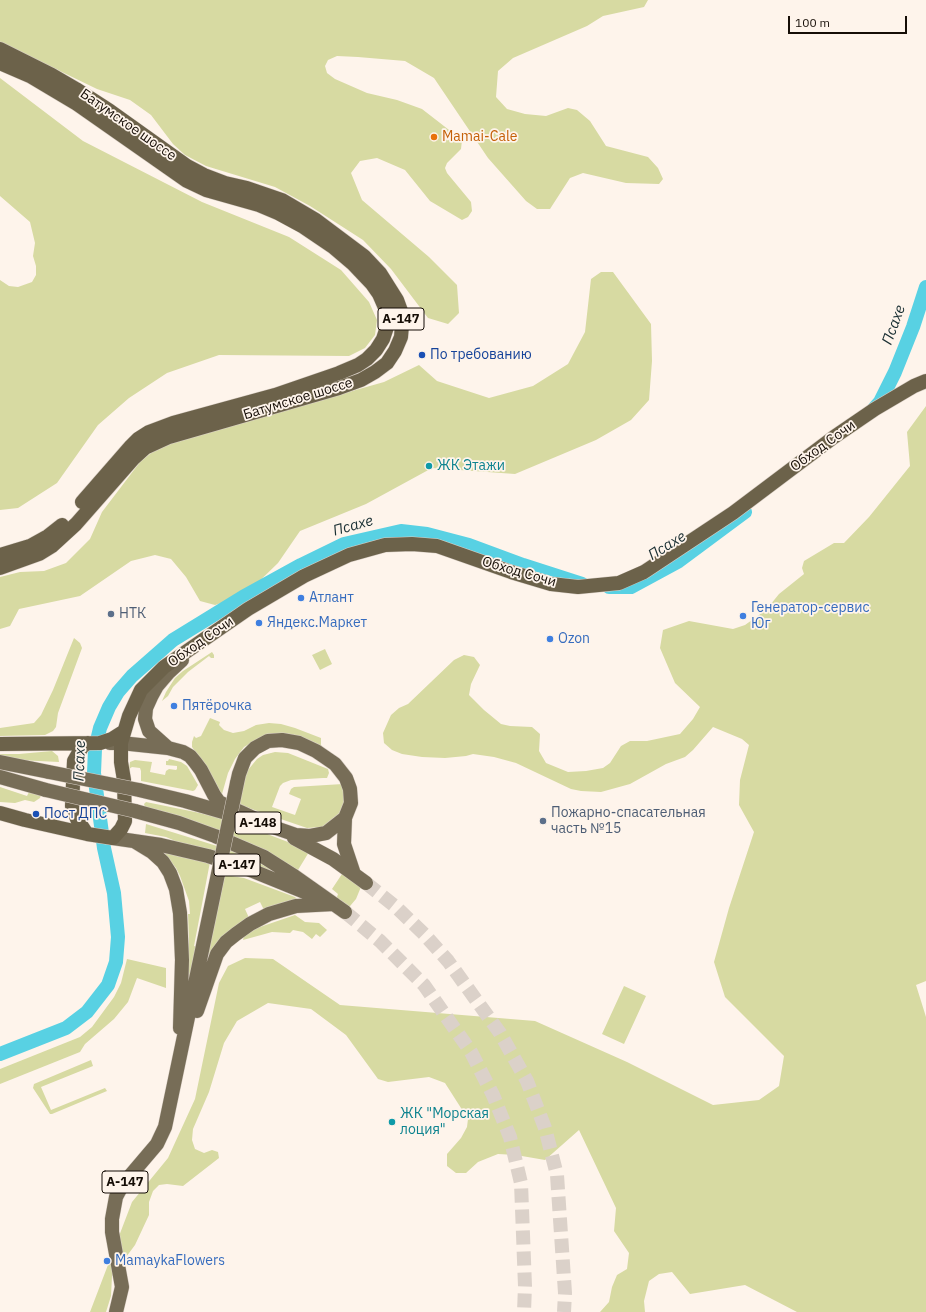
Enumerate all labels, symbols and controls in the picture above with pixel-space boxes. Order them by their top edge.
scale bar [790,8,909,34]
text: 100 m [795,15,830,30]
street label: Батумское шоссе [77,86,179,164]
place label: Mamai-Cale [442,129,518,145]
marker: Mamai-Cale [429,132,439,142]
water label: Псахе [879,303,909,347]
road number: А-147 [378,308,424,330]
place label: По требованию [430,347,532,363]
marker: По требованию [417,350,427,360]
street label: Батумское шоссе [241,374,355,424]
street label: Обход Сочи [787,417,859,475]
place label: ЖК Этажи [437,458,505,474]
marker: ЖК Этажи [424,461,434,471]
water label: Псахе [331,512,375,540]
water label: Псахе [645,528,689,564]
street label: Обход Сочи [480,553,558,591]
place label: Атлант [309,590,354,606]
marker: Атлант [296,593,306,603]
place label: Генератор-сервис Юг [751,600,870,632]
place label: НТК [119,606,146,622]
marker: НТК [106,609,116,619]
marker: Генератор-сервис Юг [738,611,748,621]
street label: Обход Сочи [165,613,237,671]
place label: Яндекс.Маркет [267,615,367,631]
marker: Яндекс.Маркет [254,618,264,628]
place label: Ozon [558,631,590,647]
marker: Ozon [545,634,555,644]
place label: Пятёрочка [182,698,252,714]
marker: Пятёрочка [169,701,179,711]
water label: Псахе [70,740,90,782]
place label: Пожарно-спасательная часть №15 [551,805,706,838]
place label: Пост ДПС [44,806,107,822]
marker: Пост ДПС [31,809,41,819]
road number: А-148 [235,812,281,834]
marker: Пожарно-спасательная часть №15 [538,816,548,826]
road number: А-147 [214,854,260,876]
place label: ЖК "Морская лоция" [400,1106,489,1138]
marker: ЖК "Морская лоция" [387,1117,397,1127]
road number: А-147 [102,1171,148,1193]
place label: MamaykaFlowers [115,1253,225,1269]
marker: MamaykaFlowers [102,1256,112,1266]

